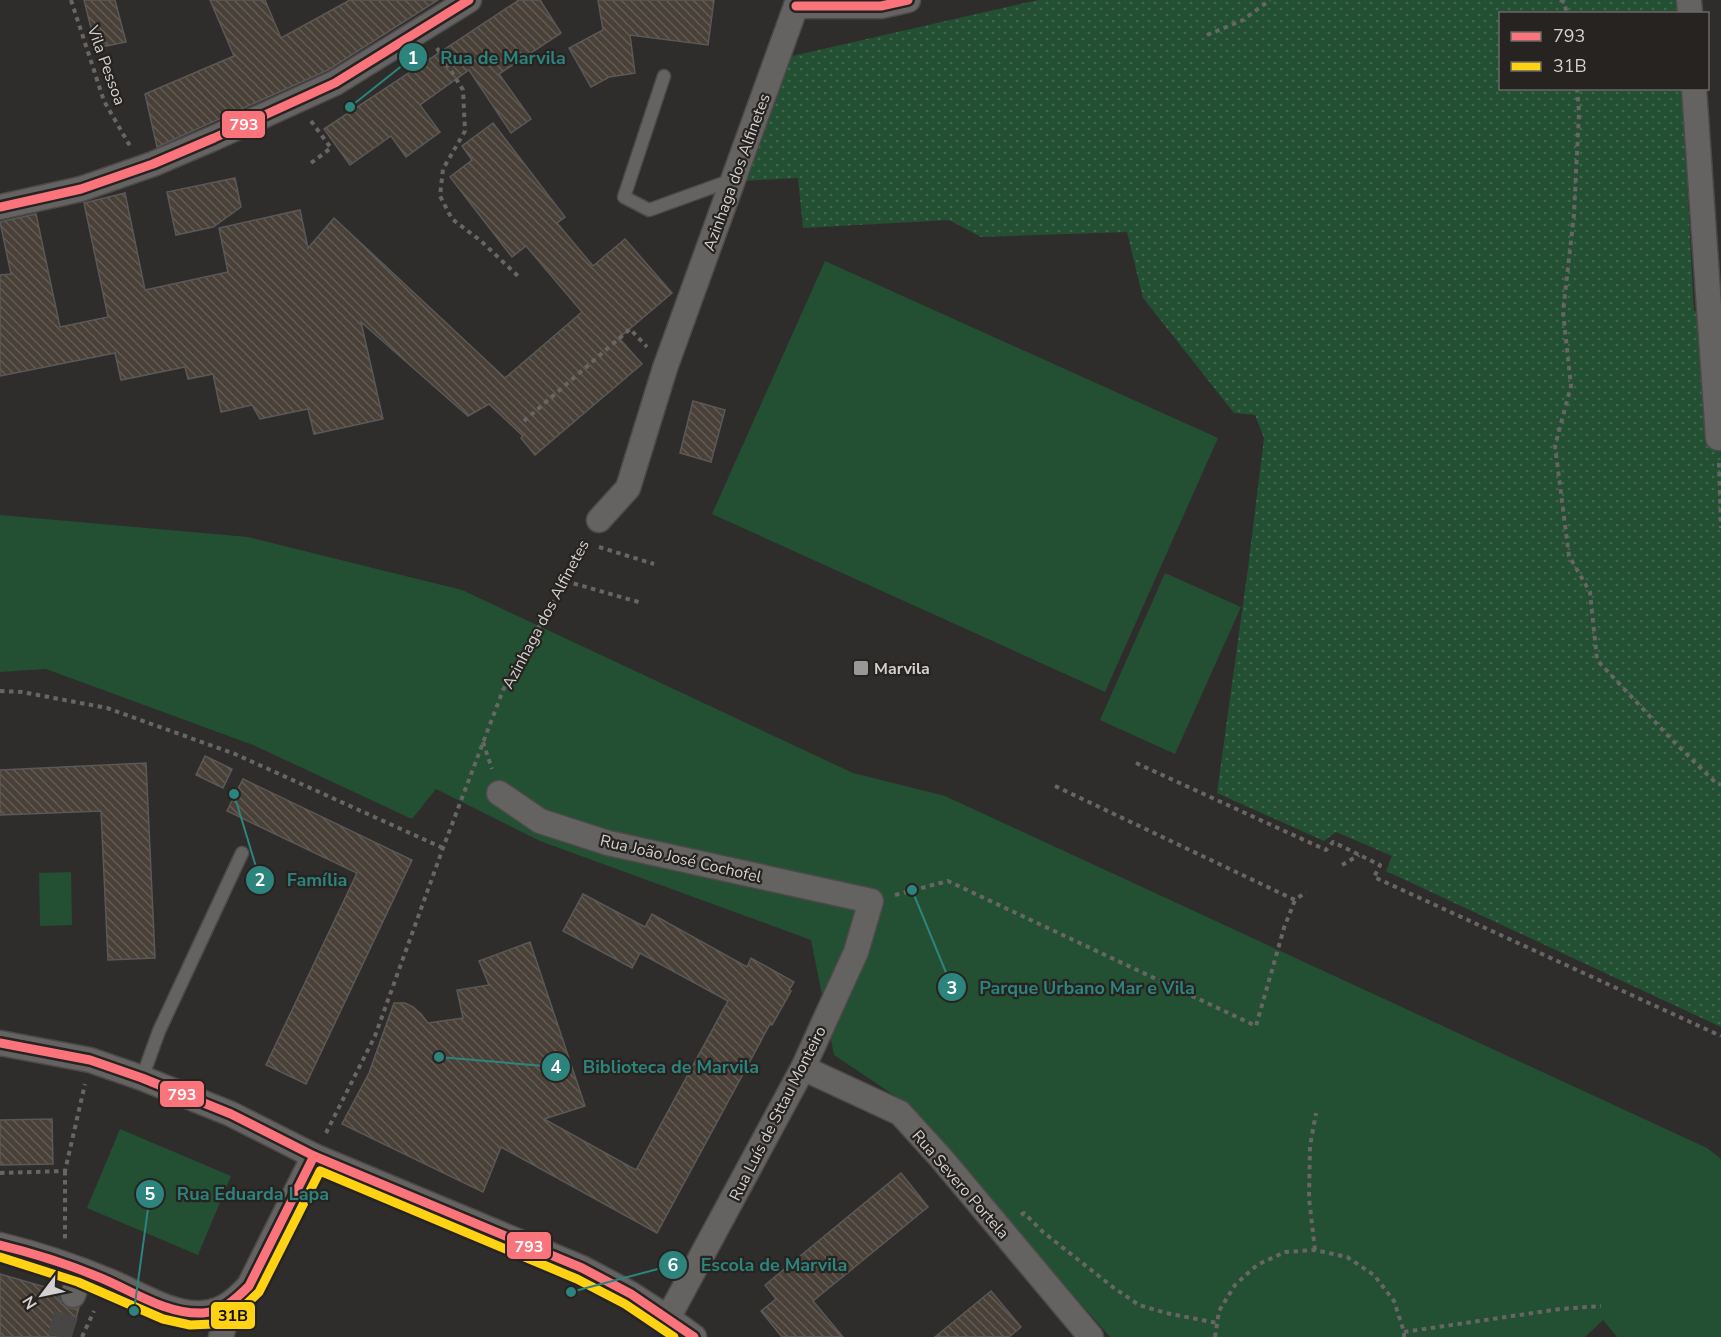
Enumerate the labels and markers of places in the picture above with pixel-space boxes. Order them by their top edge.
callout: Rua de Marvila [398,39,578,75]
place label: Marvila [874,658,930,680]
marker: Marvila [852,659,870,677]
callout: Família [245,862,359,898]
callout: Parque Urbano Mar e Vila [937,969,1207,1005]
callout: Biblioteca de Marvila [541,1049,771,1085]
callout: Rua Eduarda Lapa [135,1176,341,1212]
callout: Escola de Marvila [658,1247,859,1283]

